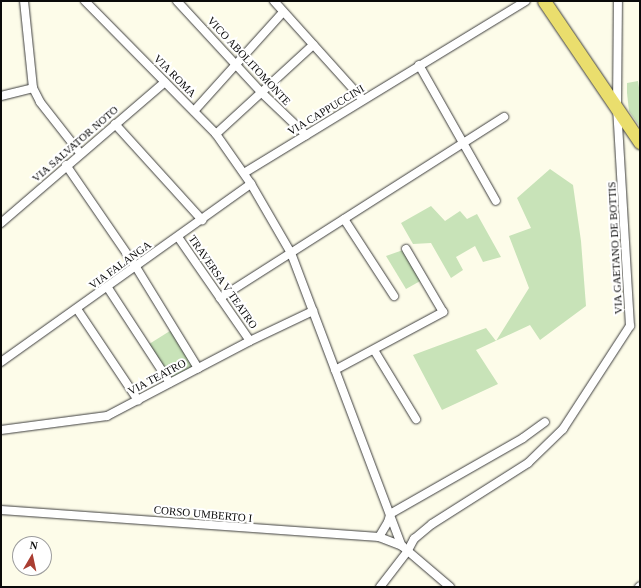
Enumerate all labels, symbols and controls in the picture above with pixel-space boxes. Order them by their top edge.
street label: VICO ABOLITOMONTE [204,14,294,108]
street label: VIA ROMA [151,52,199,100]
street label: VIA CAPPUCCINI [285,82,367,138]
street label: VIA SALVATOR NOTO [29,103,121,185]
street label: VIA GAETANO DE BOTTIS [605,181,625,315]
street label: TRAVERSA V TEATRO [185,232,261,332]
street label: VIA FALANGA [86,238,154,292]
street label: VIA TEATRO [125,356,189,398]
street label: CORSO UMBERTO I [153,503,253,525]
north arrow [12,536,52,576]
text: N [29,539,39,552]

